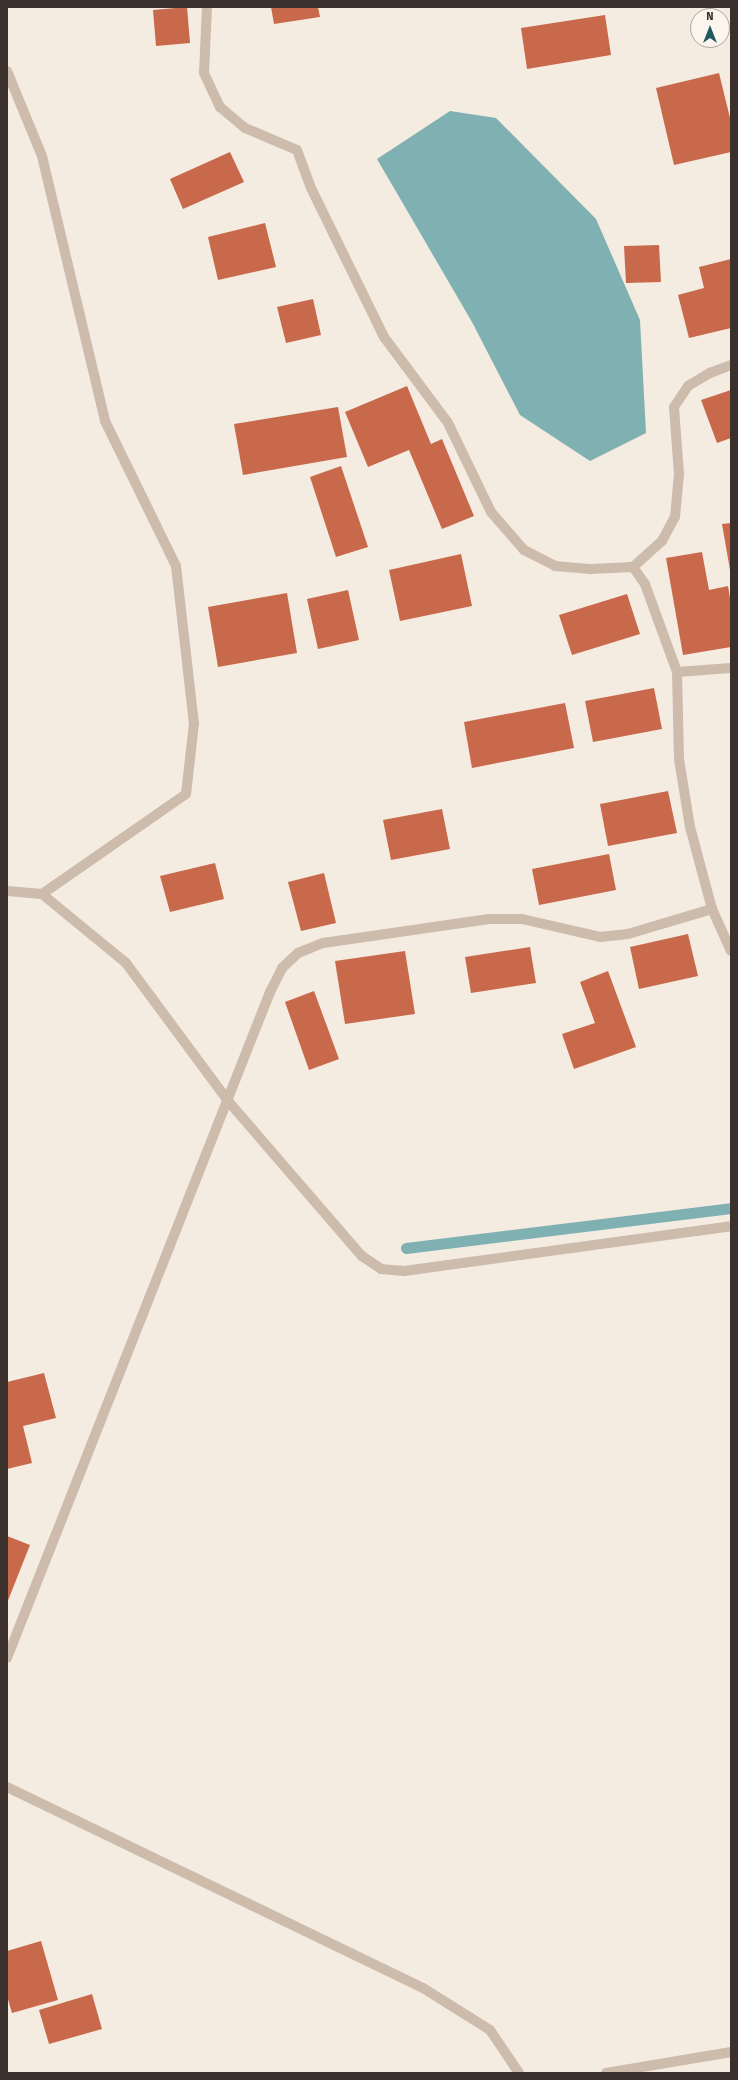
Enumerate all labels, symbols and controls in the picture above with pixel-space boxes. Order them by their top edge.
north arrow [690,8,730,48]
text: N [706,10,714,23]

